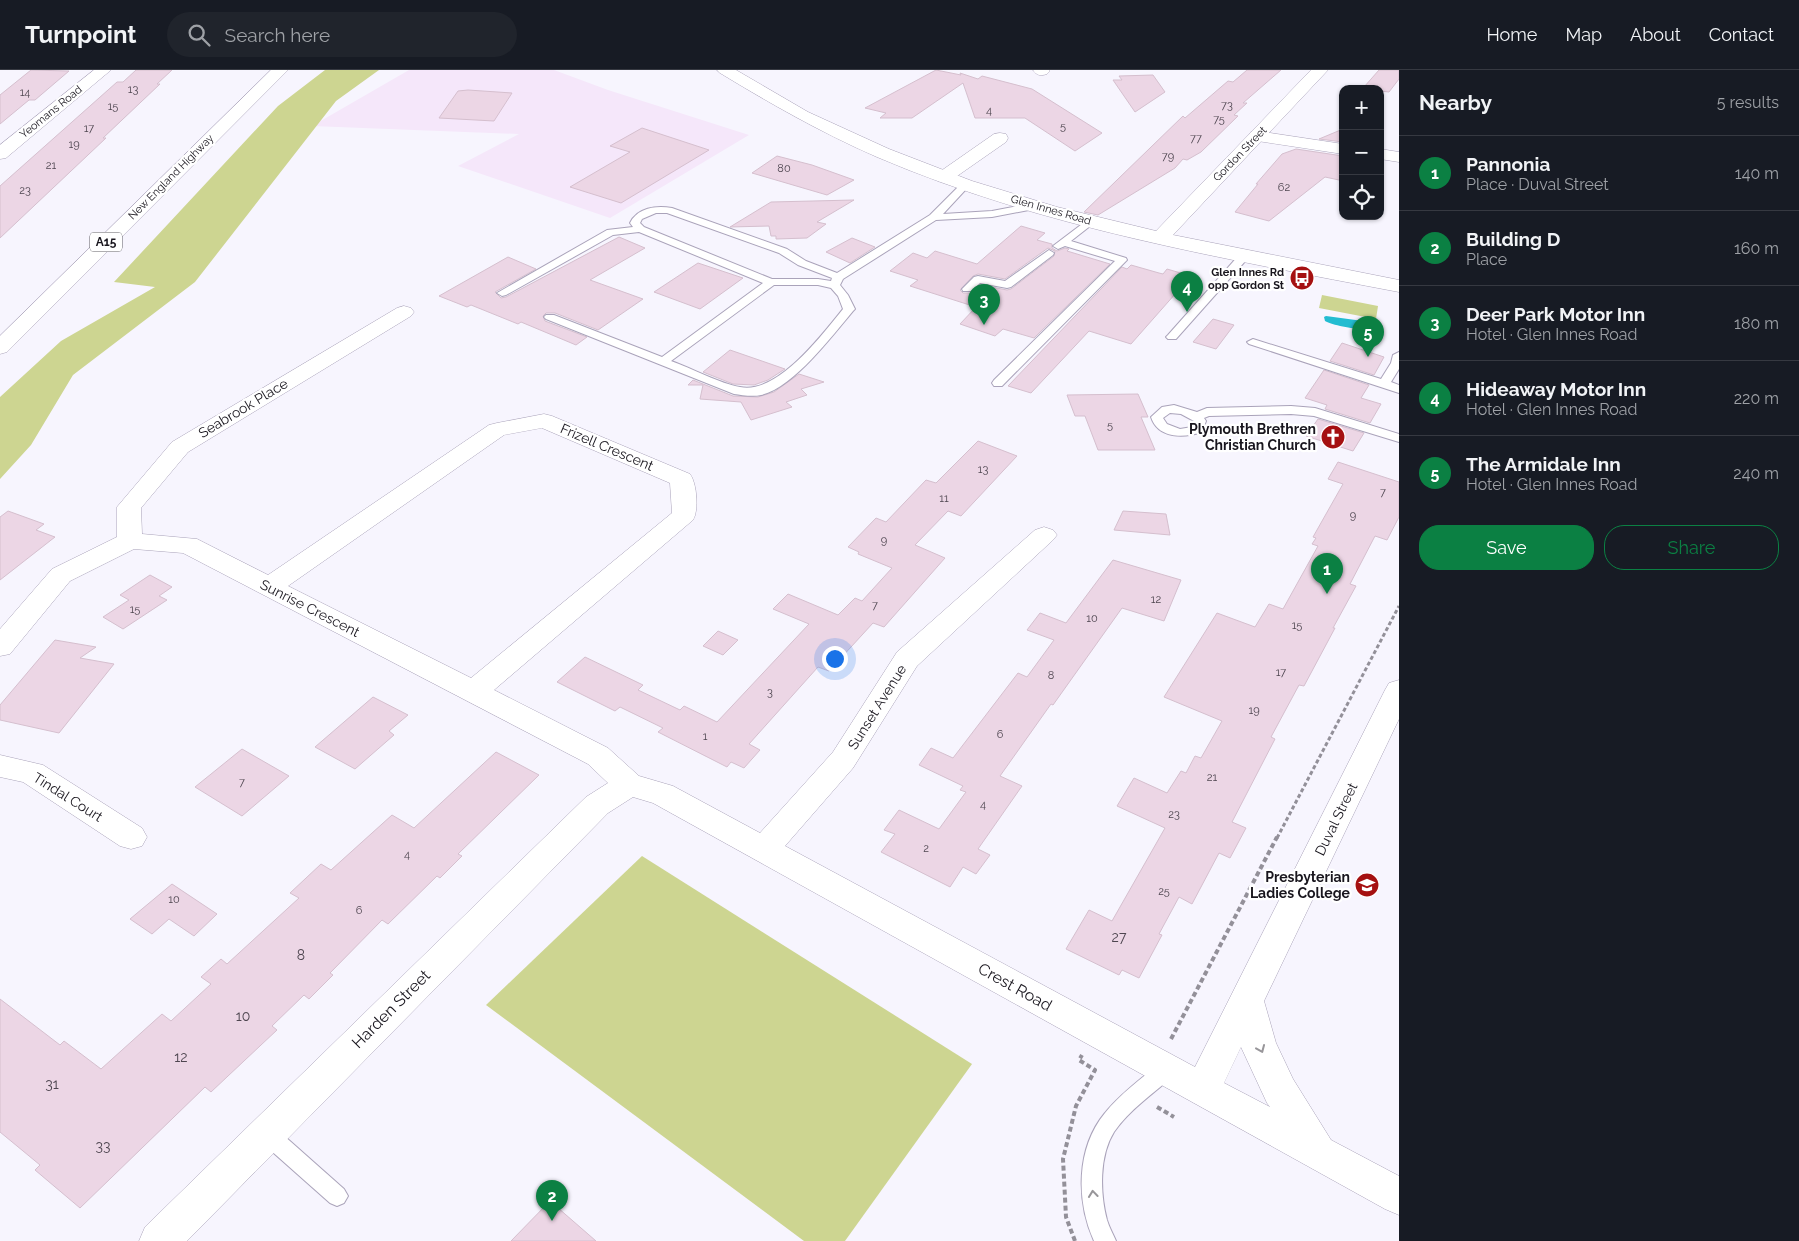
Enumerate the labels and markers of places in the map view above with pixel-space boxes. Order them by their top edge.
bus stop icon: Glen Innes Rd opp Gordon St [1289,265,1315,291]
place label: Glen Innes Rd opp Gordon St [1208,266,1285,292]
pin: 4 [1171,271,1203,312]
pin: 3 [968,284,1000,325]
pin: 5 [1352,316,1384,357]
place label: Plymouth Brethren Christian Church [1189,421,1316,453]
church icon: Plymouth Brethren Christian Church [1320,424,1346,450]
pin: 1 [1311,553,1343,594]
place label: Presbyterian Ladies College [1250,869,1351,901]
school or university icon: Presbyterian Ladies College [1354,872,1380,898]
pin: 2 [536,1180,568,1221]

